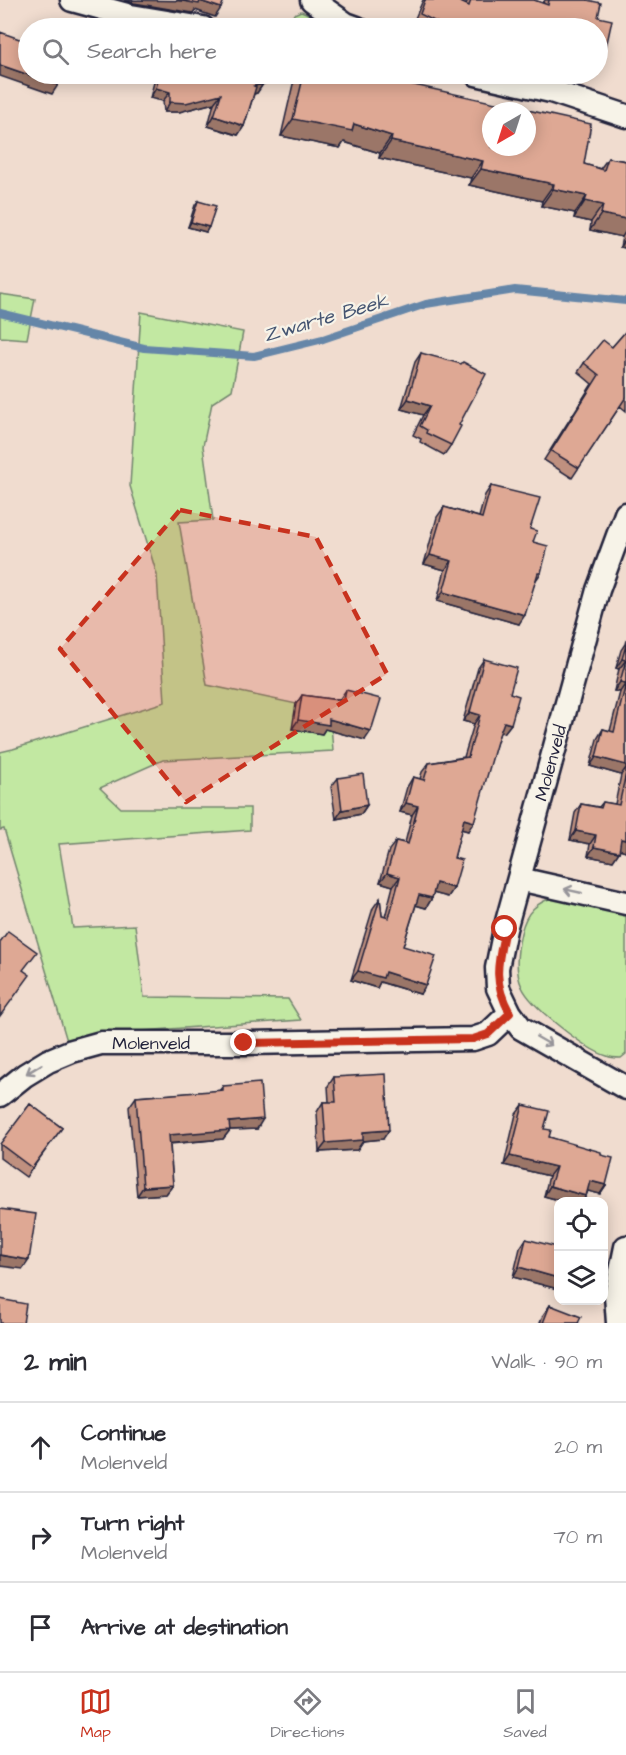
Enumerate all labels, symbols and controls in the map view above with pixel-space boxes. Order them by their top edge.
search box [18,18,608,84]
icon: search [39,35,72,68]
text: Search here [87,36,217,67]
north arrow [482,102,536,156]
water label: Zwarte Beek [261,287,392,349]
street label: Molenveld [529,722,573,804]
one-way arrow [563,885,583,896]
route start [491,915,517,941]
route end [230,1029,256,1055]
street label: Molenveld [112,1031,190,1056]
one-way arrow [534,1036,552,1047]
one-way arrow [26,1064,43,1076]
map controls [554,1197,608,1305]
button: locate [554,1197,608,1251]
button: layers [554,1251,608,1305]
text: 2 min [24,1344,86,1380]
text: Walk · 90 m [491,1348,602,1376]
text: Continue [81,1418,166,1449]
icon: ahead [24,1431,57,1464]
text: 20 m [554,1433,602,1461]
text: Molenveld [81,1449,167,1477]
text: Turn right [81,1508,184,1539]
icon: right [24,1521,57,1554]
text: 70 m [554,1523,602,1551]
text: Molenveld [81,1539,167,1567]
icon: arrive [24,1611,57,1644]
text: Arrive at destination [81,1612,288,1643]
tab: Map [79,1685,112,1743]
tab: Directions [271,1685,345,1743]
tab: Saved [503,1685,547,1743]

